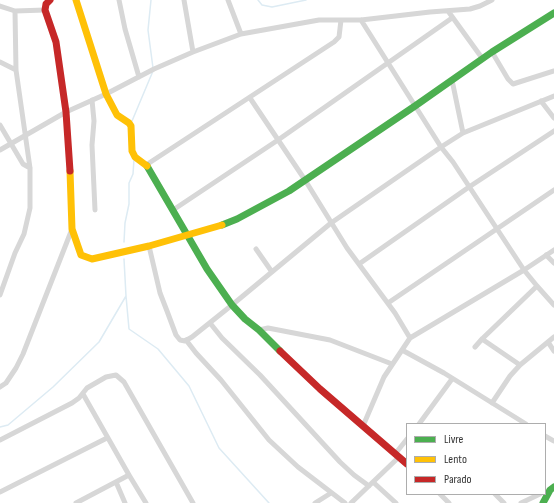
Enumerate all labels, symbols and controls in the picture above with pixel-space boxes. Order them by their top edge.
legend [406,423,546,495]
text: Livre [444,432,463,447]
text: Lento [444,452,467,467]
text: Parado [444,472,471,487]

